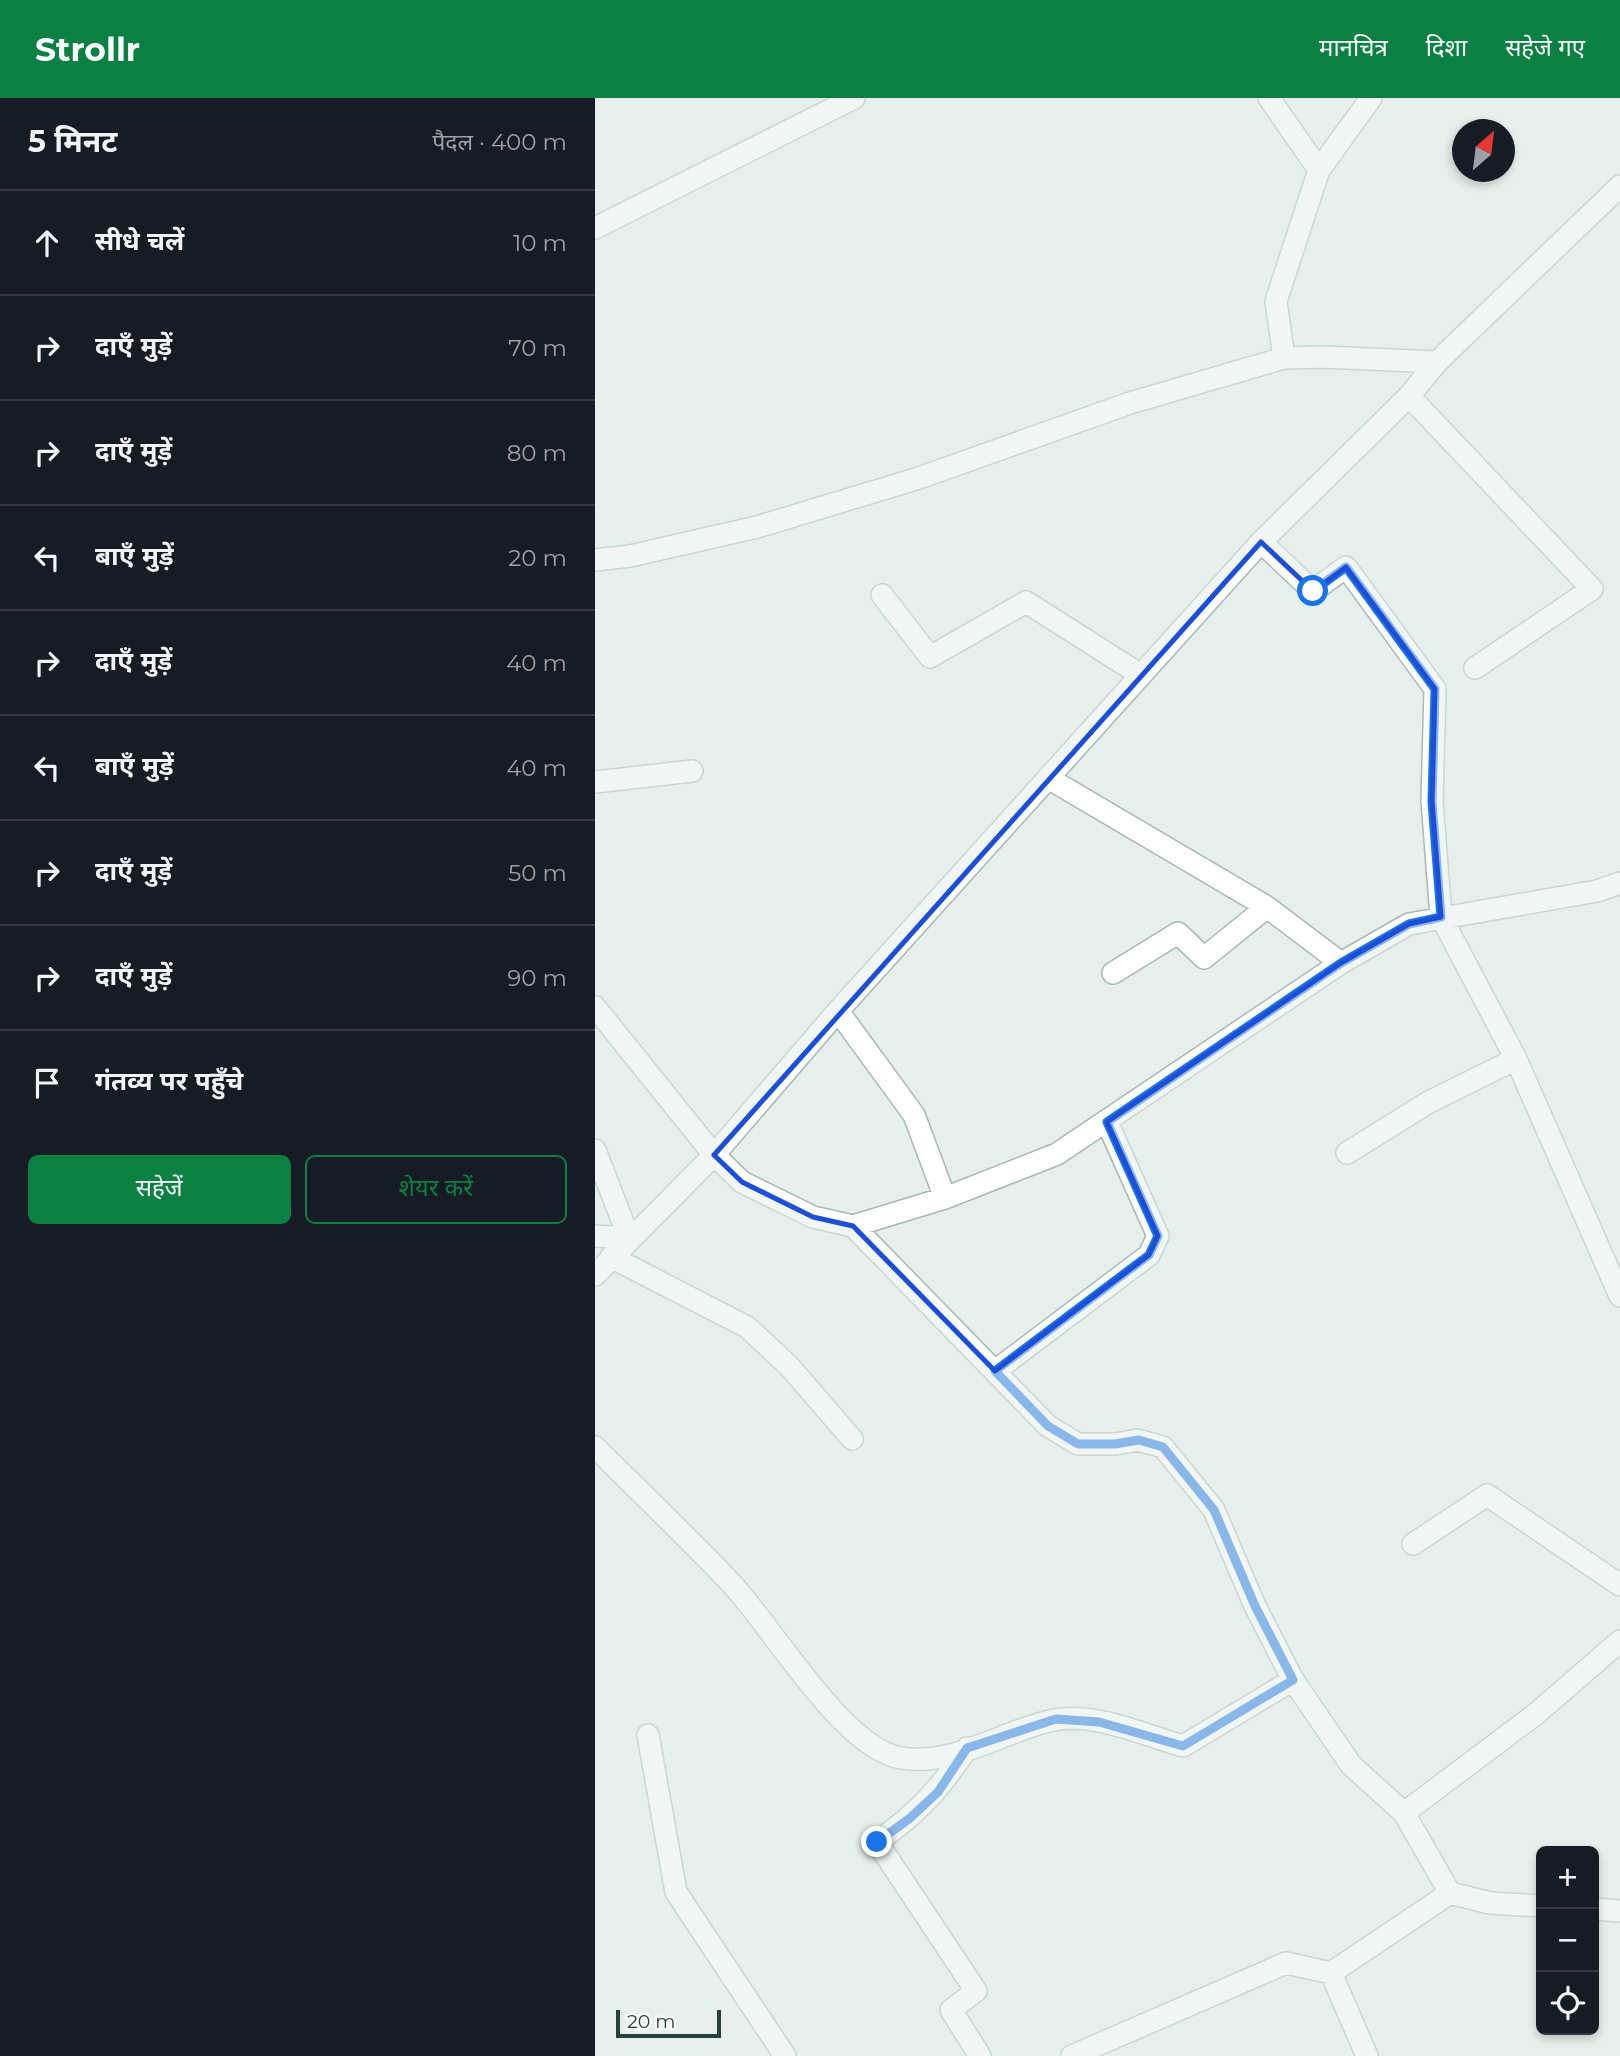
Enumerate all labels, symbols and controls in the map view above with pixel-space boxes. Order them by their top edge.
text: Strollr [35,29,140,69]
text: मानचित्र [1319,33,1388,62]
text: दिशा [1426,33,1467,62]
text: सहेजे गए [1505,33,1585,62]
north arrow [1452,119,1515,182]
text: 5 मिनट [28,123,117,160]
text: पैदल · 400 m [432,128,567,156]
icon: ahead [28,224,66,262]
text: सीधे चलें [95,225,184,257]
text: 10 m [513,229,567,257]
icon: right [28,329,66,367]
text: दाएँ मुड़ें [95,330,172,362]
text: 70 m [508,334,567,362]
icon: right [28,434,66,472]
text: दाएँ मुड़ें [95,435,172,467]
text: 80 m [507,439,567,467]
icon: left [28,539,66,577]
text: बाएँ मुड़ें [95,540,174,572]
text: 20 m [508,544,567,572]
route start [1297,575,1328,606]
icon: right [28,644,66,682]
text: दाएँ मुड़ें [95,645,172,677]
text: 40 m [506,649,567,677]
icon: left [28,749,66,787]
text: बाएँ मुड़ें [95,750,174,782]
text: 40 m [506,754,567,782]
icon: right [28,854,66,892]
text: दाएँ मुड़ें [95,855,172,887]
text: 50 m [508,859,567,887]
icon: right [28,959,66,997]
text: दाएँ मुड़ें [95,960,172,992]
text: 90 m [507,964,567,992]
icon: arrive [28,1064,66,1102]
text: गंतव्य पर पहुँचे [95,1065,243,1097]
button: सहेजें [28,1155,291,1224]
button: शेयर करें [305,1155,567,1224]
route end [861,1826,892,1857]
map controls [1536,1846,1599,2035]
button: + [1536,1846,1599,1909]
button: − [1536,1909,1599,1972]
button: locate [1536,1972,1599,2035]
scale bar [616,2007,721,2039]
text: 20 m [627,2010,675,2033]

